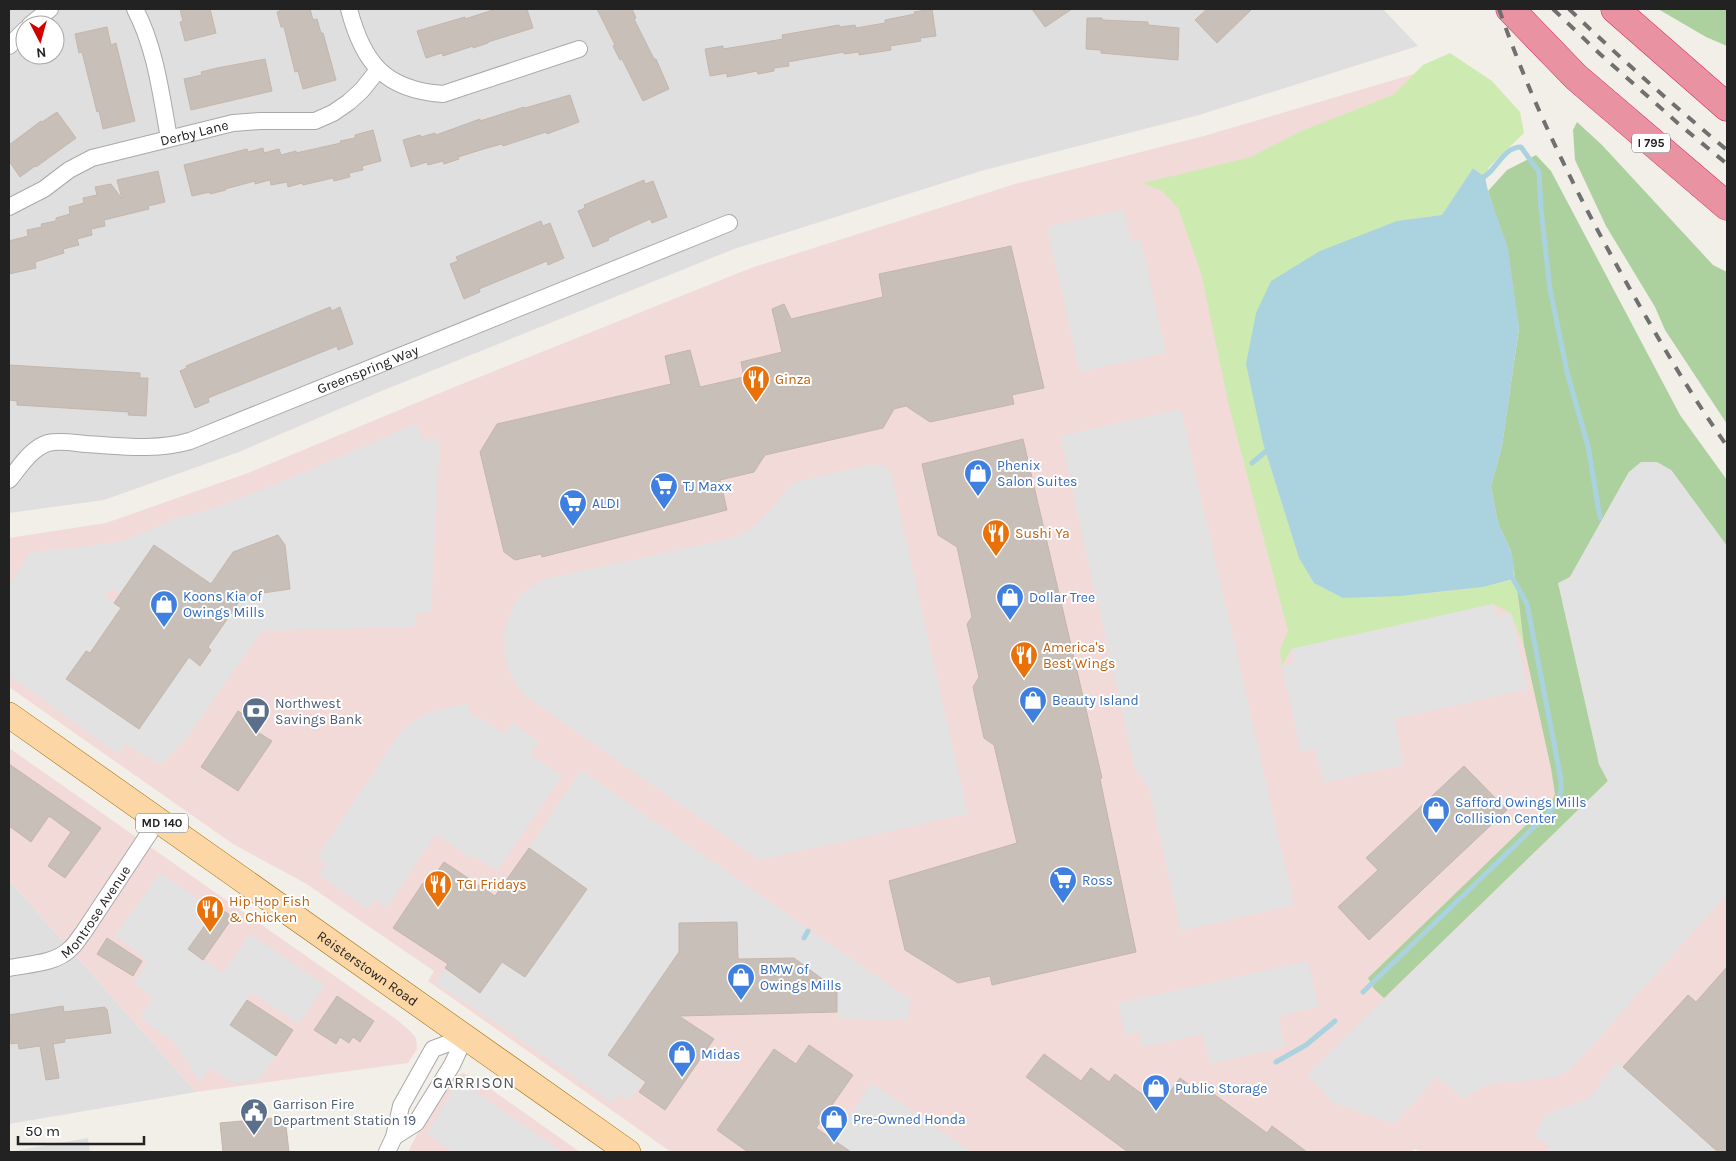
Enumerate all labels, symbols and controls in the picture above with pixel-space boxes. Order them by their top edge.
north arrow [15,15,65,65]
text: N [35,43,47,61]
street label: Derby Lane [158,116,230,150]
road number: I 795 [1632,134,1670,152]
street label: Greenspring Way [315,341,421,398]
restaurant icon: Ginza [741,364,771,403]
place label: Ginza [775,371,811,388]
place label: Phenix Salon Suites [997,457,1077,490]
shop icon: Phenix Salon Suites [963,458,993,497]
supermarket icon: TJ Maxx [649,471,679,510]
place label: TJ Maxx [683,478,732,495]
supermarket icon: ALDI [558,488,588,527]
place label: ALDI [592,495,620,512]
restaurant icon: Sushi Ya [981,518,1011,557]
place label: Sushi Ya [1015,525,1070,542]
shop icon: Dollar Tree [995,582,1025,621]
place label: Koons Kia of Owings Mills [183,588,265,621]
shop icon: Koons Kia of Owings Mills [149,589,179,628]
place label: Dollar Tree [1029,589,1095,606]
place label: America's Best Wings [1043,639,1115,672]
restaurant icon: America's Best Wings [1009,640,1039,679]
shop icon: Beauty Island [1018,685,1048,724]
place label: Beauty Island [1052,692,1139,709]
place label: Northwest Savings Bank [275,695,362,728]
bank icon: Northwest Savings Bank [241,696,271,735]
place label: Safford Owings Mills Collision Center [1455,794,1587,827]
shop icon: Safford Owings Mills Collision Center [1421,795,1451,834]
road number: MD 140 [136,814,188,832]
street label: Montrose Avenue [57,862,134,962]
supermarket icon: Ross [1048,865,1078,904]
restaurant icon: TGI Fridays [423,869,453,908]
place label: Ross [1082,872,1113,889]
place label: TGI Fridays [457,876,527,893]
place label: Hip Hop Fish & Chicken [229,893,310,926]
restaurant icon: Hip Hop Fish & Chicken [195,894,225,933]
street label: Reisterstown Road [314,927,421,1010]
place label: BMW of Owings Mills [760,961,842,994]
shop icon: BMW of Owings Mills [726,962,756,1001]
shop icon: Midas [667,1039,697,1078]
place label: Midas [701,1046,740,1063]
district label: GARRISON [433,1073,515,1092]
shop icon: Public Storage [1141,1073,1171,1112]
place label: Public Storage [1175,1080,1267,1097]
place label: Garrison Fire Department Station 19 [273,1096,416,1129]
public building icon: Garrison Fire Department Station 19 [239,1097,269,1136]
shop icon: Pre-Owned Honda [819,1104,849,1143]
place label: Pre-Owned Honda [853,1111,966,1128]
scale bar [18,1114,144,1146]
text: 50 m [25,1122,60,1140]

